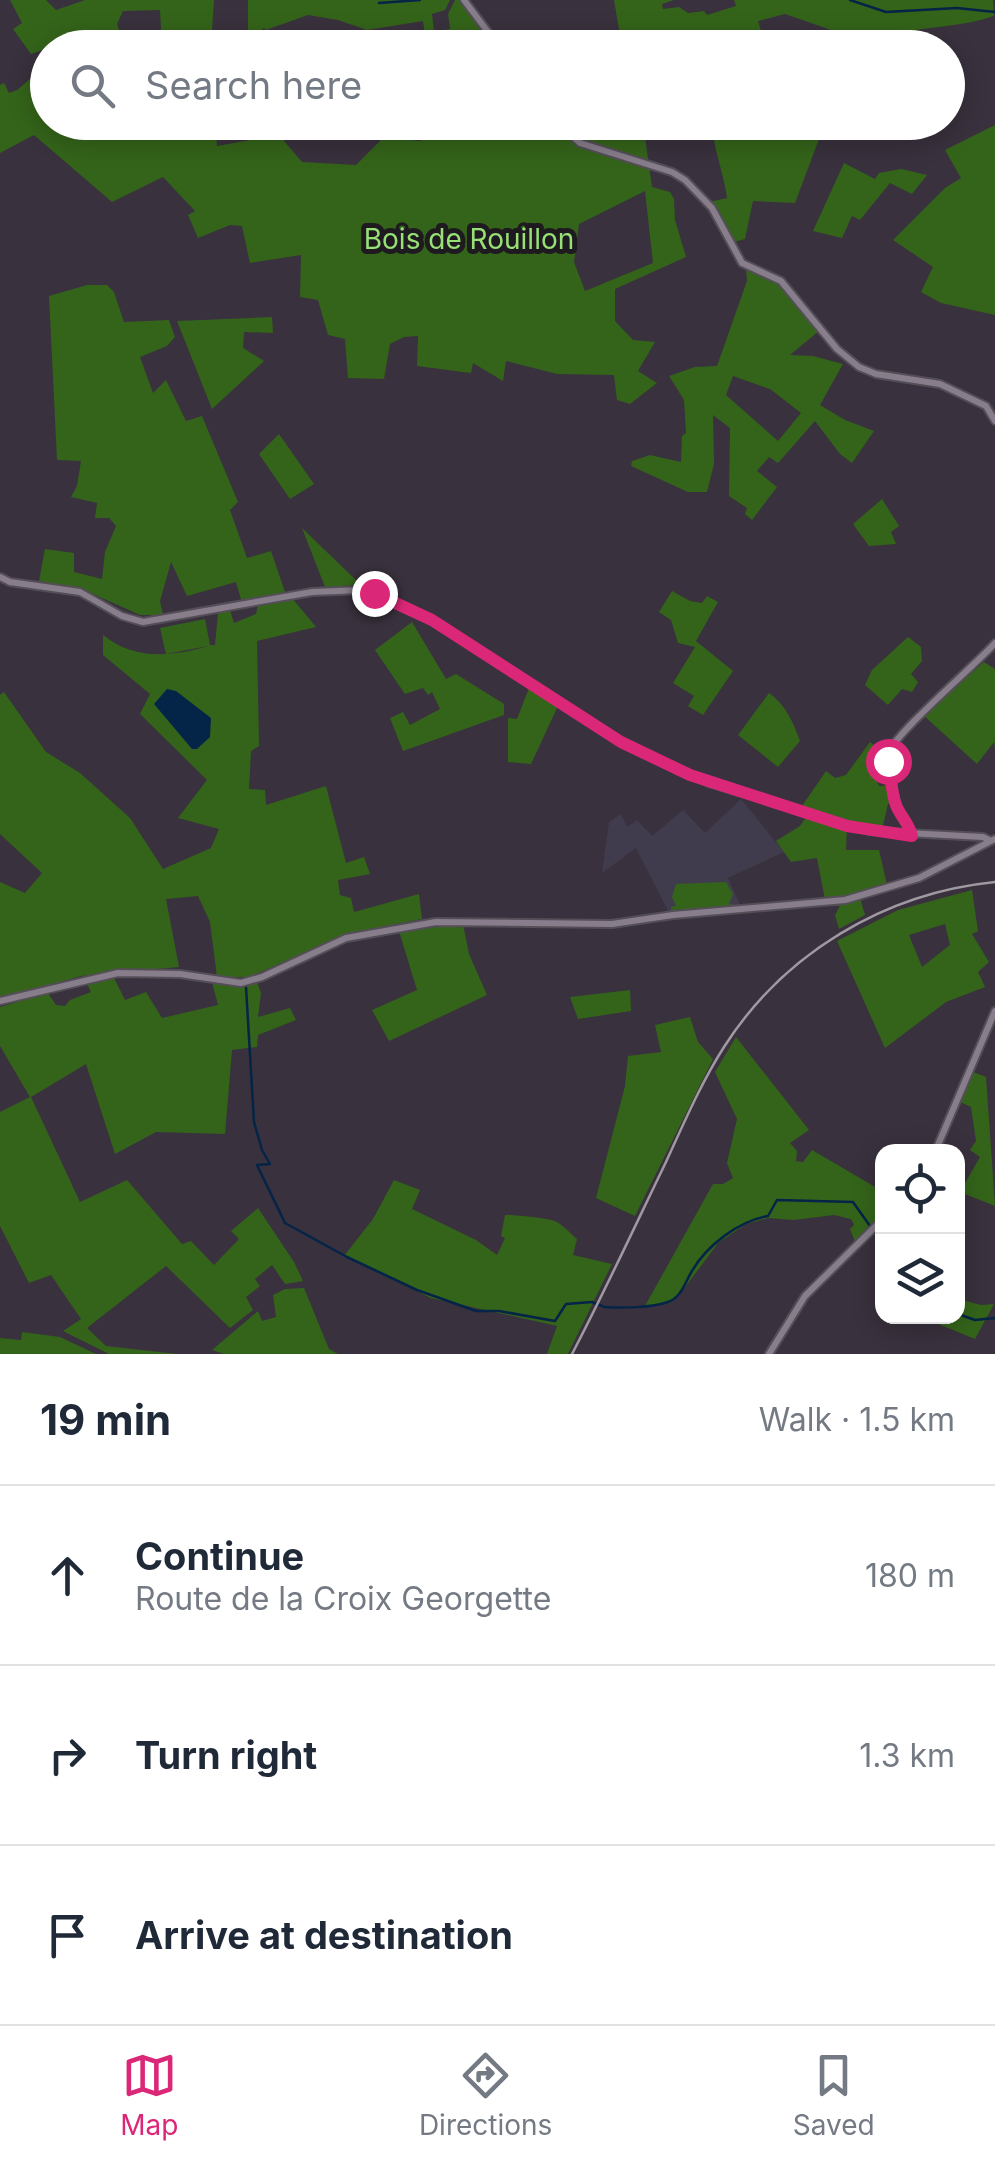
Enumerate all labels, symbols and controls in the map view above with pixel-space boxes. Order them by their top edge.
search box [30,30,965,140]
icon: search [65,58,120,113]
text: Search here [145,62,362,108]
park label: Bois de Rouillon [364,222,574,256]
route end [352,571,398,617]
route start [866,739,912,785]
map controls [875,1144,965,1324]
button: locate [875,1144,965,1234]
button: layers [875,1234,965,1324]
text: 19 min [40,1394,171,1445]
text: Walk · 1.5 km [759,1400,955,1439]
text: Continue [135,1533,304,1579]
icon: ahead [40,1548,95,1603]
text: 180 m [865,1556,955,1595]
text: Route de la Croix Georgette [135,1579,551,1618]
icon: right [40,1728,95,1783]
text: Turn right [135,1732,317,1778]
text: 1.3 km [859,1736,955,1775]
icon: arrive [40,1908,95,1963]
text: Arrive at destination [135,1912,513,1958]
tab: Map [120,2048,178,2142]
tab: Directions [419,2048,552,2142]
tab: Saved [793,2048,875,2142]

